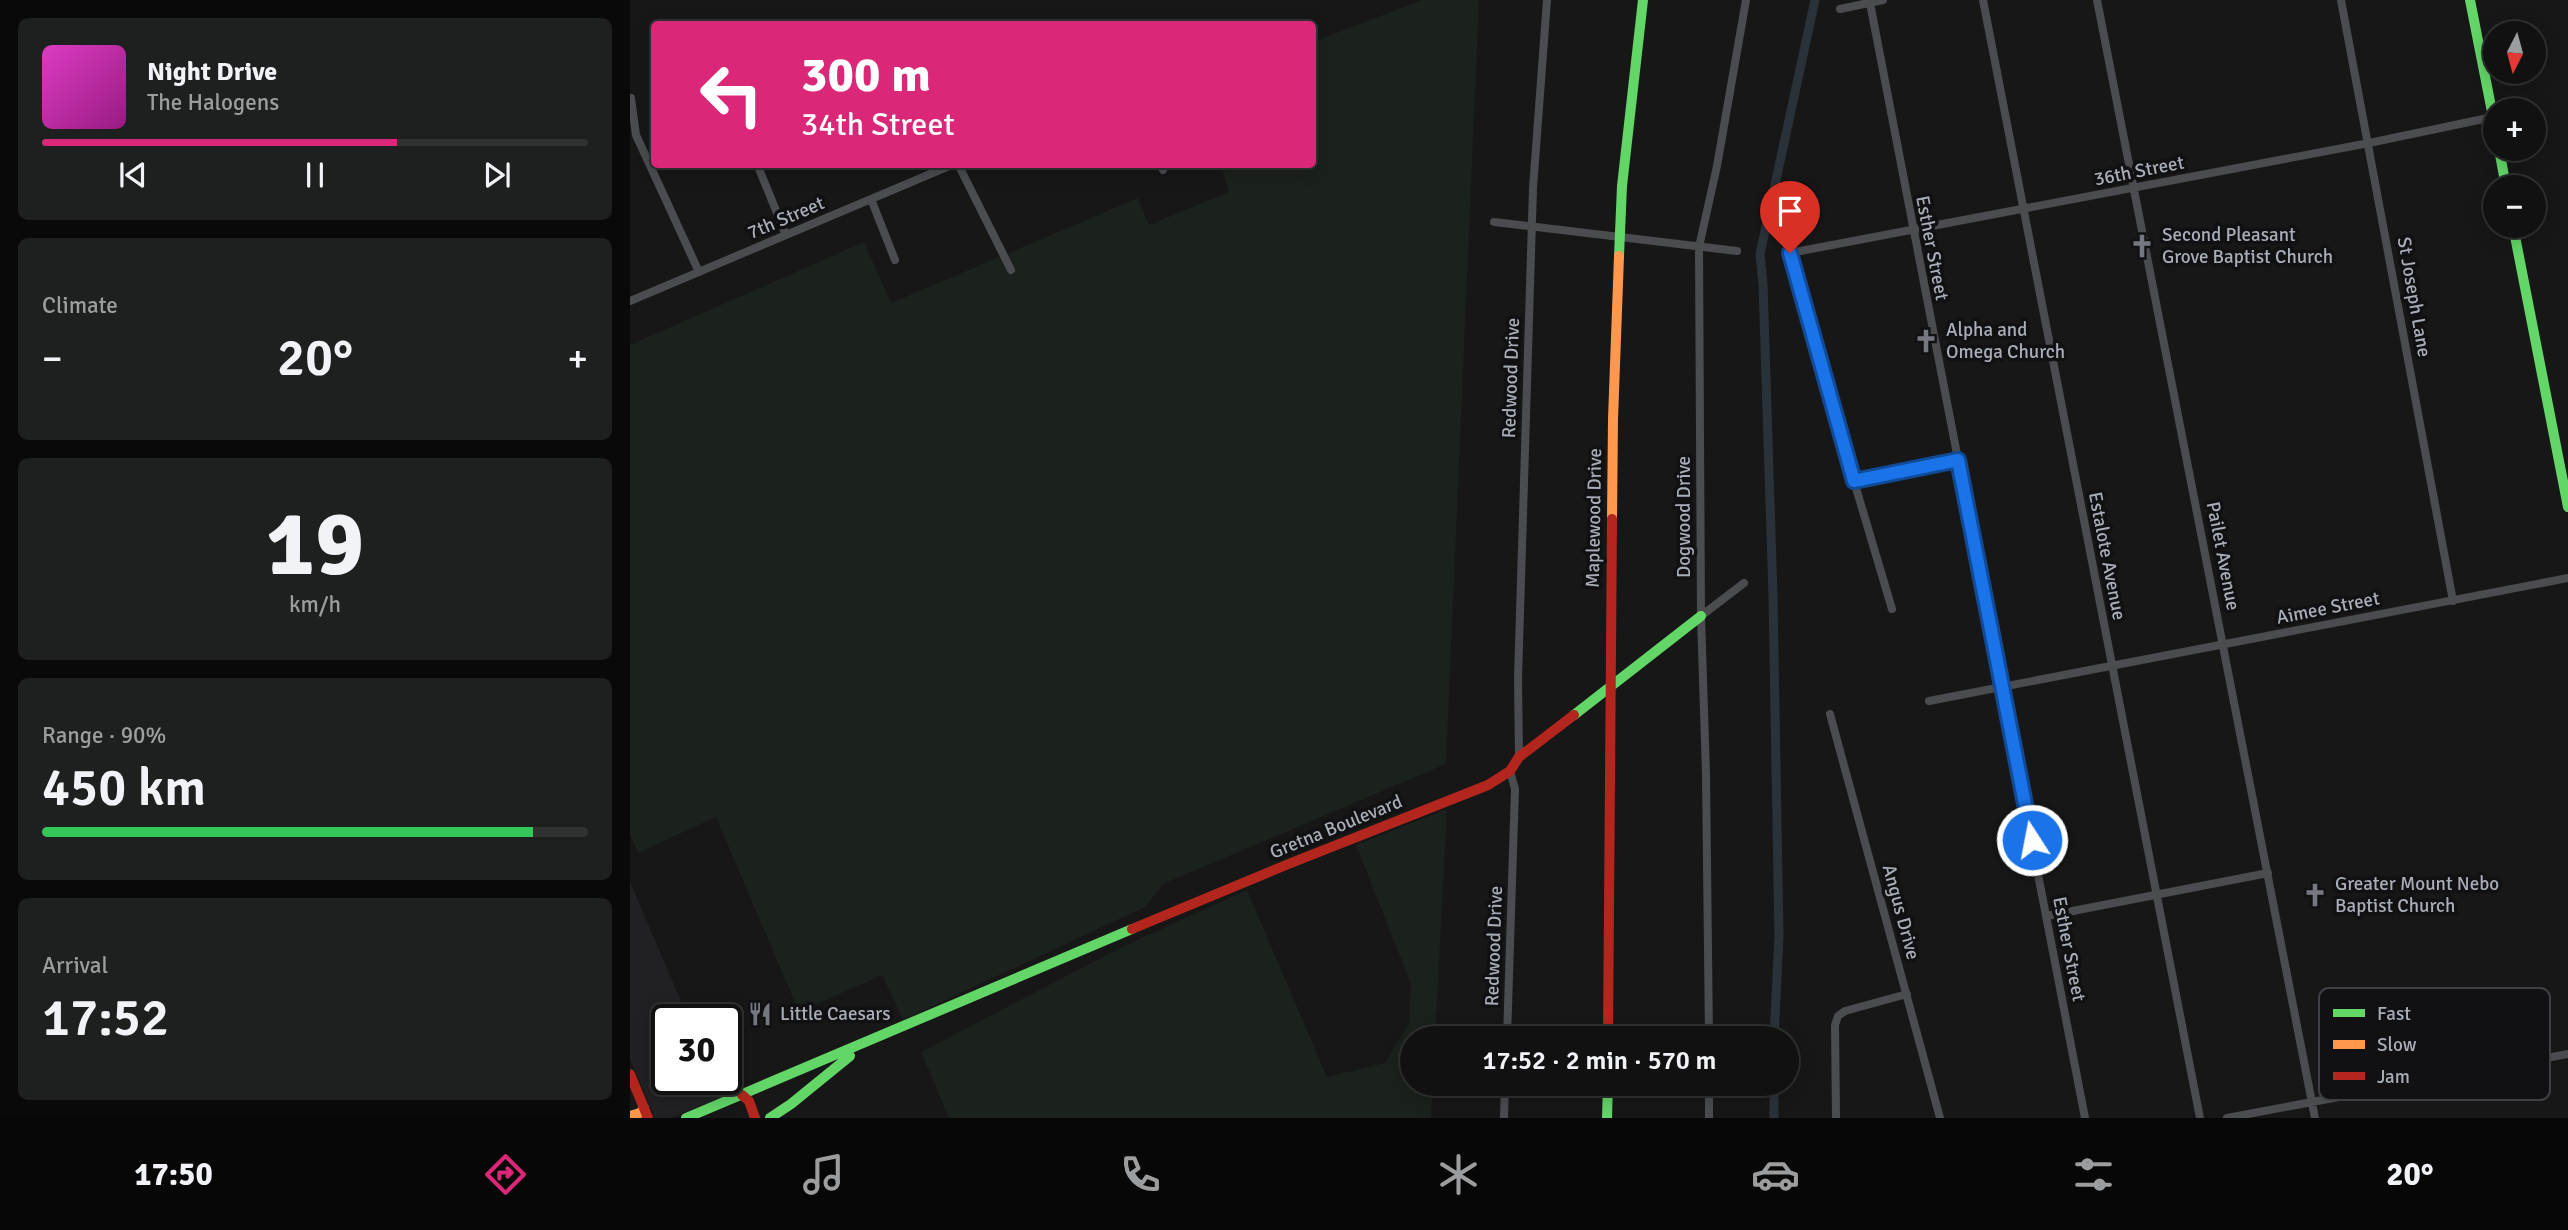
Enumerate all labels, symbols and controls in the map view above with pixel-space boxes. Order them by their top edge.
north arrow [2483,21,2546,84]
map controls [2483,21,2546,238]
text: 300 m [801,45,931,105]
icon: left [686,49,777,140]
text: Night Drive [147,56,277,88]
text: The Halogens [147,88,279,117]
button: + [2483,98,2546,161]
text: 34th Street [801,105,955,144]
street label: 36th Street [2092,150,2186,191]
icon: previous [114,156,152,194]
icon: pause [296,156,334,194]
icon: next [478,156,516,194]
button: − [2483,175,2546,238]
pin [1760,181,1820,253]
street label: 7th Street [744,191,828,245]
icon: arrive [1771,192,1809,230]
street label: Esther Street [1910,194,1954,303]
place label: Second Pleasant Grove Baptist Church [2162,223,2333,269]
church icon: Second Pleasant Grove Baptist Church [2128,232,2156,260]
street label: St Joseph Lane [2392,235,2436,359]
text: Climate [42,291,118,320]
street label: Redwood Drive [1497,317,1525,439]
place label: Alpha and Omega Church [1946,318,2065,364]
text: 20° [277,326,353,390]
church icon: Alpha and Omega Church [1912,327,1940,355]
text: − [42,335,63,382]
text: + [567,335,588,382]
street label: Maplewood Drive [1581,448,1607,588]
street label: Dogwood Drive [1672,456,1696,578]
text: 19 [266,488,364,601]
street label: Estalote Avenue [2083,490,2131,622]
street label: Pailet Avenue [2201,500,2245,612]
street label: Aimee Street [2274,586,2382,630]
text: km/h [289,590,341,619]
text: Range · 90% [42,721,166,750]
text: 450 km [42,756,206,820]
street label: Gretna Boulevard [1266,790,1406,864]
position arrow [1995,803,2069,877]
street label: Angus Drive [1877,862,1925,962]
place label: Greater Mount Nebo Baptist Church [2335,872,2499,918]
church icon: Greater Mount Nebo Baptist Church [2301,881,2329,909]
street label: Redwood Drive [1480,885,1508,1007]
street label: Esther Street [2047,895,2091,1004]
text: Arrival [42,951,108,980]
text: 17:52 [42,986,169,1050]
legend [2319,988,2550,1100]
restaurant icon: Little Caesars [746,1000,774,1028]
place label: Little Caesars [780,1002,891,1026]
text: Fast [2377,1002,2411,1026]
speed limit sign: 30 [651,1004,742,1095]
text: Slow [2377,1033,2417,1057]
text: 17:52 · 2 min · 570 m [1483,1045,1716,1077]
text: Jam [2377,1065,2410,1089]
icon: directions [481,1150,530,1199]
icon: music [799,1150,848,1199]
icon: phone [1116,1150,1165,1199]
icon: climate [1434,1150,1483,1199]
icon: car [1751,1150,1800,1199]
icon: filters [2069,1150,2118,1199]
text: 17:50 [134,1155,213,1194]
text: 20° [2386,1155,2434,1194]

